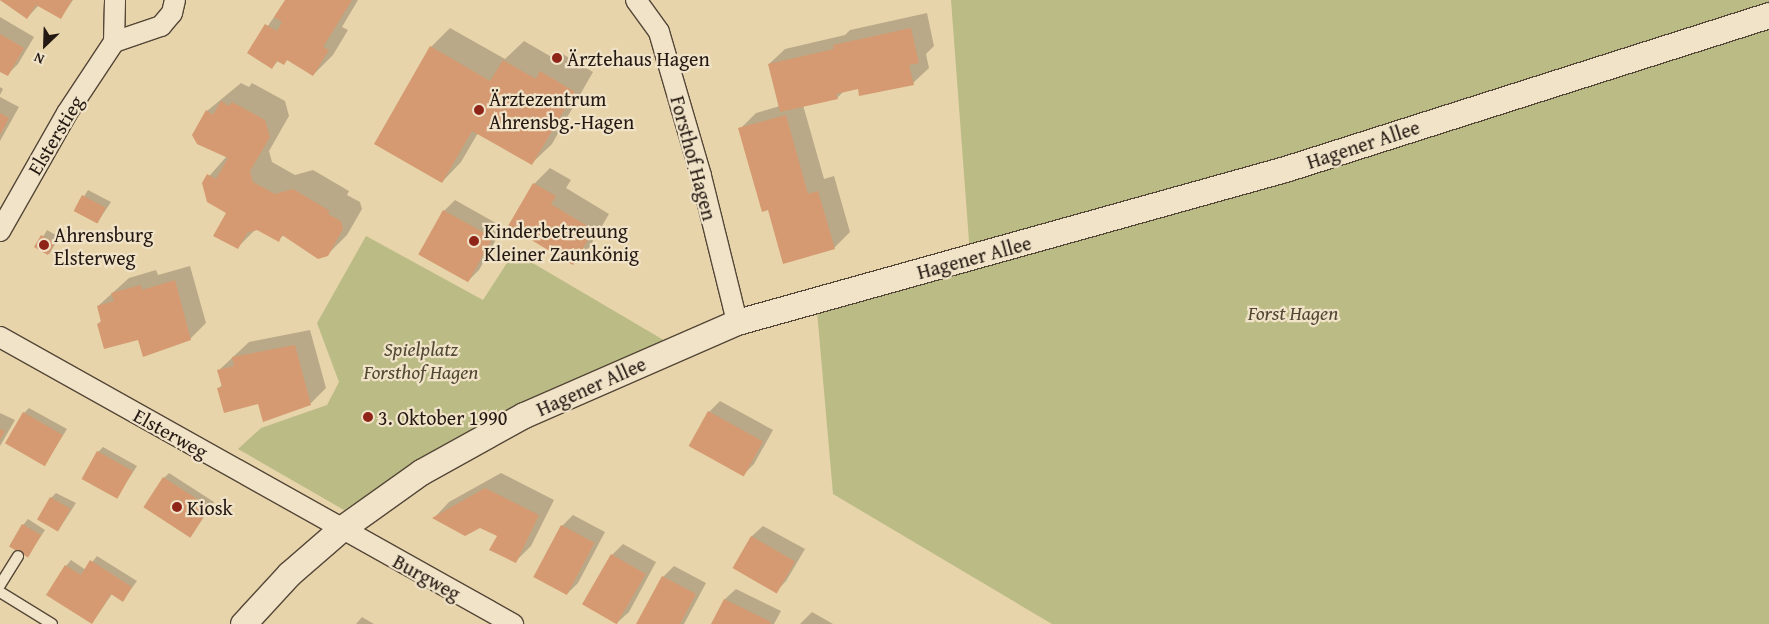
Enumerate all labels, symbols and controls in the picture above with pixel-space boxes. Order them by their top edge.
north arrow [20,20,70,70]
place label: Ärztehaus Hagen [567,46,710,70]
text: N [31,48,47,70]
marker: Ärztehaus Hagen [551,52,563,64]
place label: Ärztezentrum Ahrensbg.-Hagen [489,86,634,133]
street label: Elsterstieg [22,91,88,179]
street label: Forsthof Hagen [666,93,722,223]
marker: Ärztezentrum Ahrensbg.-Hagen [473,104,485,116]
street label: Hagener Allee [1303,114,1423,174]
place label: Kinderbetreuung Kleiner Zaunkönig [484,218,639,265]
place label: Ahrensburg Elsterweg [54,222,153,269]
street label: Hagener Allee [914,230,1034,284]
marker: Kinderbetreuung Kleiner Zaunkönig [468,235,480,247]
marker: Ahrensburg Elsterweg [38,239,50,251]
park label: Forst Hagen [1248,300,1338,324]
park label: Spielplatz Forsthof Hagen [364,337,478,384]
street label: Hagener Allee [532,351,650,421]
street label: Elsterweg [130,403,212,463]
place label: 3. Oktober 1990 [378,405,507,429]
marker: 3. Oktober 1990 [362,411,374,423]
place label: Kiosk [187,495,233,519]
marker: Kiosk [171,501,183,513]
street label: Burgweg [389,549,465,605]

